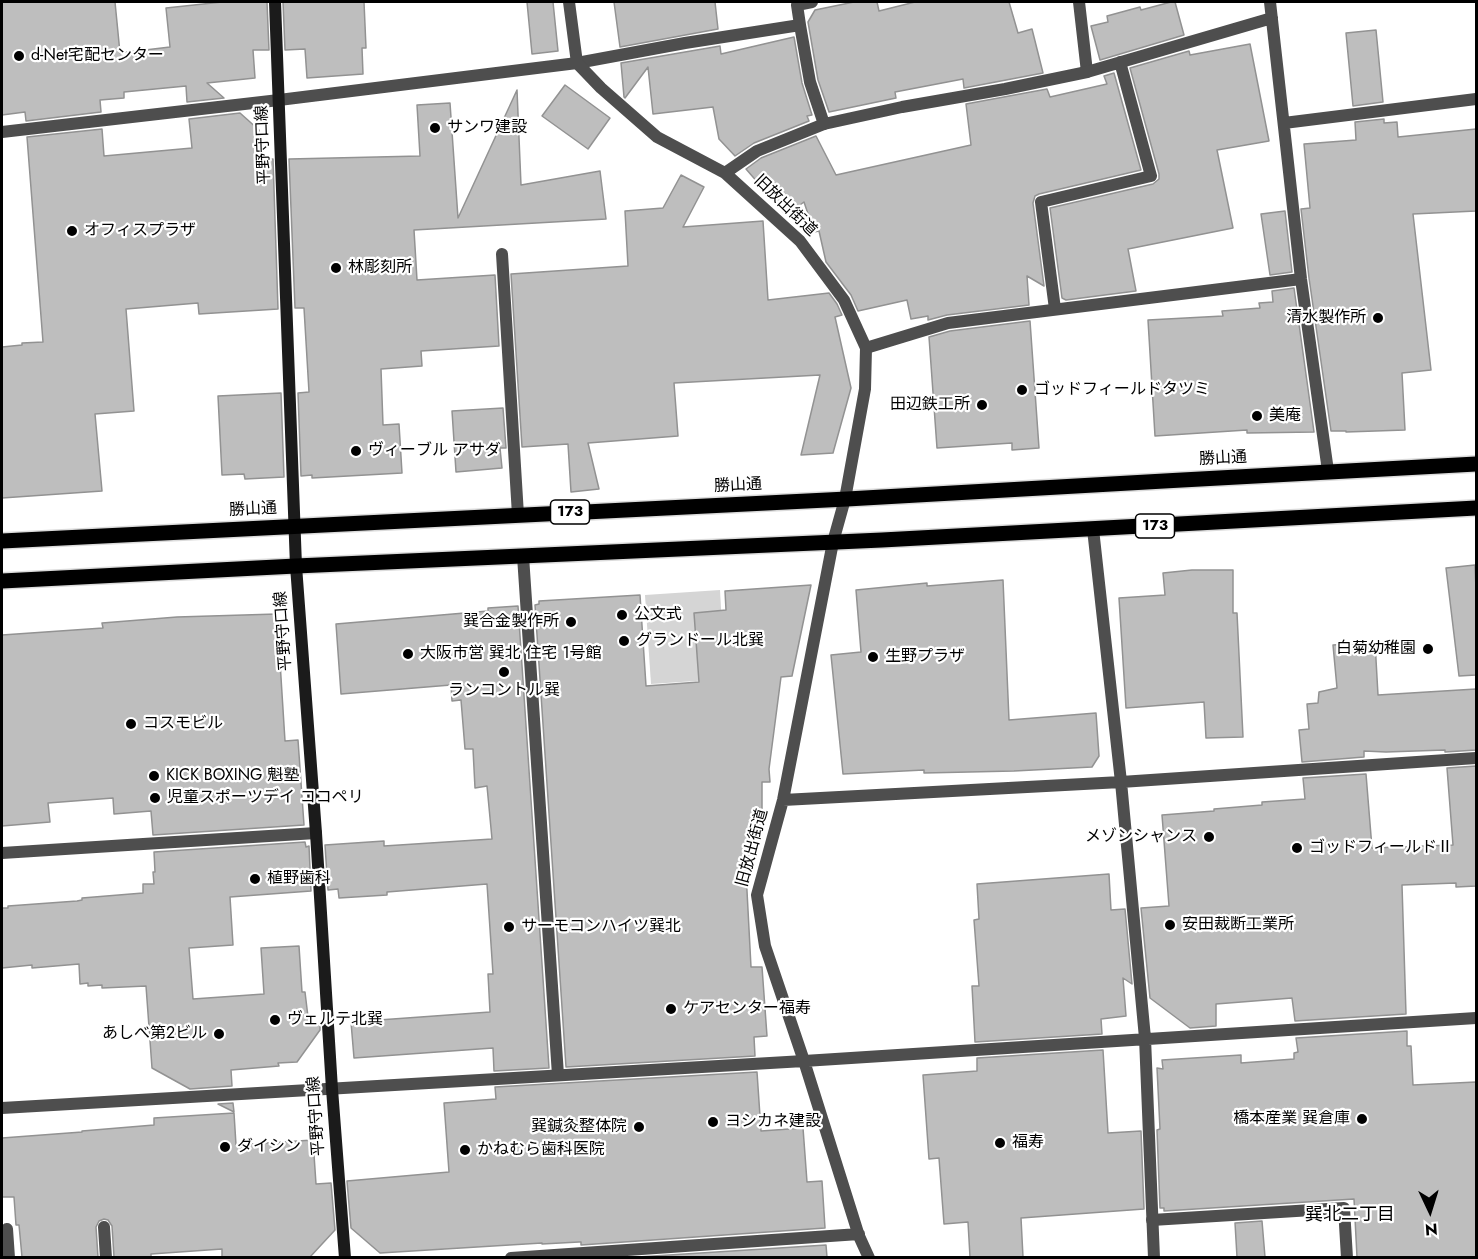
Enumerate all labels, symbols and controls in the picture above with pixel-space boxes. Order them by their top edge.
place label: d-Net宅配センター [31,46,164,66]
marker: d-Net宅配センター [12,49,26,63]
street label: 平野守口線 [253,105,275,185]
place label: サンワ建設 [447,118,527,138]
marker: サンワ建設 [428,121,442,135]
street label: 旧放出街道 [750,171,820,241]
place label: オフィスプラザ [84,221,196,241]
marker: オフィスプラザ [65,224,79,238]
place label: 林彫刻所 [348,258,412,278]
marker: 林彫刻所 [329,261,343,275]
place label: 清水製作所 [1286,308,1366,328]
marker: 清水製作所 [1371,311,1385,325]
place label: ゴッドフィールドタツミ [1034,380,1210,400]
marker: ゴッドフィールドタツミ [1015,383,1029,397]
place label: 田辺鉄工所 [890,395,970,415]
marker: 田辺鉄工所 [975,398,989,412]
place label: 美庵 [1269,406,1301,426]
marker: 美庵 [1250,409,1264,423]
place label: ヴィーブル アサダ [368,441,501,461]
marker: ヴィーブル アサダ [349,444,363,458]
street label: 勝山通 [1199,448,1247,470]
street label: 勝山通 [714,475,762,497]
street label: 勝山通 [229,499,277,521]
road number: 173 [550,500,590,524]
road number: 173 [1136,514,1174,538]
street label: 平野守口線 [272,590,296,672]
place label: 公文式 [634,605,682,625]
marker: 公文式 [615,608,629,622]
place label: 巽合金製作所 [463,612,559,632]
marker: 巽合金製作所 [564,615,578,629]
place label: グランドール北巽 [636,631,764,651]
marker: グランドール北巽 [617,634,631,648]
place label: 白菊幼稚園 [1336,639,1416,659]
marker: 白菊幼稚園 [1421,642,1435,656]
place label: 大阪市営 巽北 住宅 1号館 [420,644,602,664]
marker: 大阪市営 巽北 住宅 1号館 [401,647,415,661]
place label: 生野プラザ [885,647,965,667]
marker: 生野プラザ [866,650,880,664]
marker: ランコントル巽 [497,665,511,679]
place label: ランコントル巽 [448,681,560,701]
place label: コスモビル [143,714,223,734]
marker: コスモビル [124,717,138,731]
place label: KICK BOXING 魁塾 [166,766,299,786]
marker: KICK BOXING 魁塾 [147,769,161,783]
place label: 児童スポーツデイ ココペリ [167,788,364,808]
marker: 児童スポーツデイ ココペリ [148,791,162,805]
street label: 旧放出街道 [733,807,773,889]
place label: メゾンシャンス [1085,827,1197,847]
marker: メゾンシャンス [1202,830,1216,844]
place label: ゴッドフィールドⅡ [1309,838,1453,858]
marker: ゴッドフィールドⅡ [1290,841,1304,855]
place label: 植野歯科 [267,869,331,889]
marker: 植野歯科 [248,872,262,886]
place label: 安田裁断工業所 [1182,915,1294,935]
place label: サーモコンハイツ巽北 [521,917,681,937]
marker: 安田裁断工業所 [1163,918,1177,932]
marker: サーモコンハイツ巽北 [502,920,516,934]
place label: ケアセンター福寿 [683,999,811,1019]
marker: ケアセンター福寿 [664,1002,678,1016]
place label: ヴェルテ北巽 [287,1010,383,1030]
marker: ヴェルテ北巽 [268,1013,282,1027]
place label: あしべ第2ビル [102,1024,207,1044]
marker: あしべ第2ビル [212,1027,226,1041]
street label: 平野守口線 [305,1075,329,1157]
place label: 橋本産業 巽倉庫 [1233,1109,1350,1129]
place label: ヨシカネ建設 [725,1112,821,1132]
marker: 橋本産業 巽倉庫 [1355,1112,1369,1126]
marker: ヨシカネ建設 [706,1115,720,1129]
place label: 巽鍼灸整体院 [531,1117,627,1137]
marker: 巽鍼灸整体院 [632,1120,646,1134]
place label: 福寿 [1012,1133,1044,1153]
marker: 福寿 [993,1136,1007,1150]
place label: ダイシン [237,1137,301,1157]
marker: ダイシン [218,1140,232,1154]
place label: かねむら歯科医院 [477,1140,605,1160]
marker: かねむら歯科医院 [458,1143,472,1157]
north arrow [1400,1181,1460,1241]
district label: 巽北二丁目 [1305,1205,1395,1227]
text: N [1424,1218,1438,1241]

